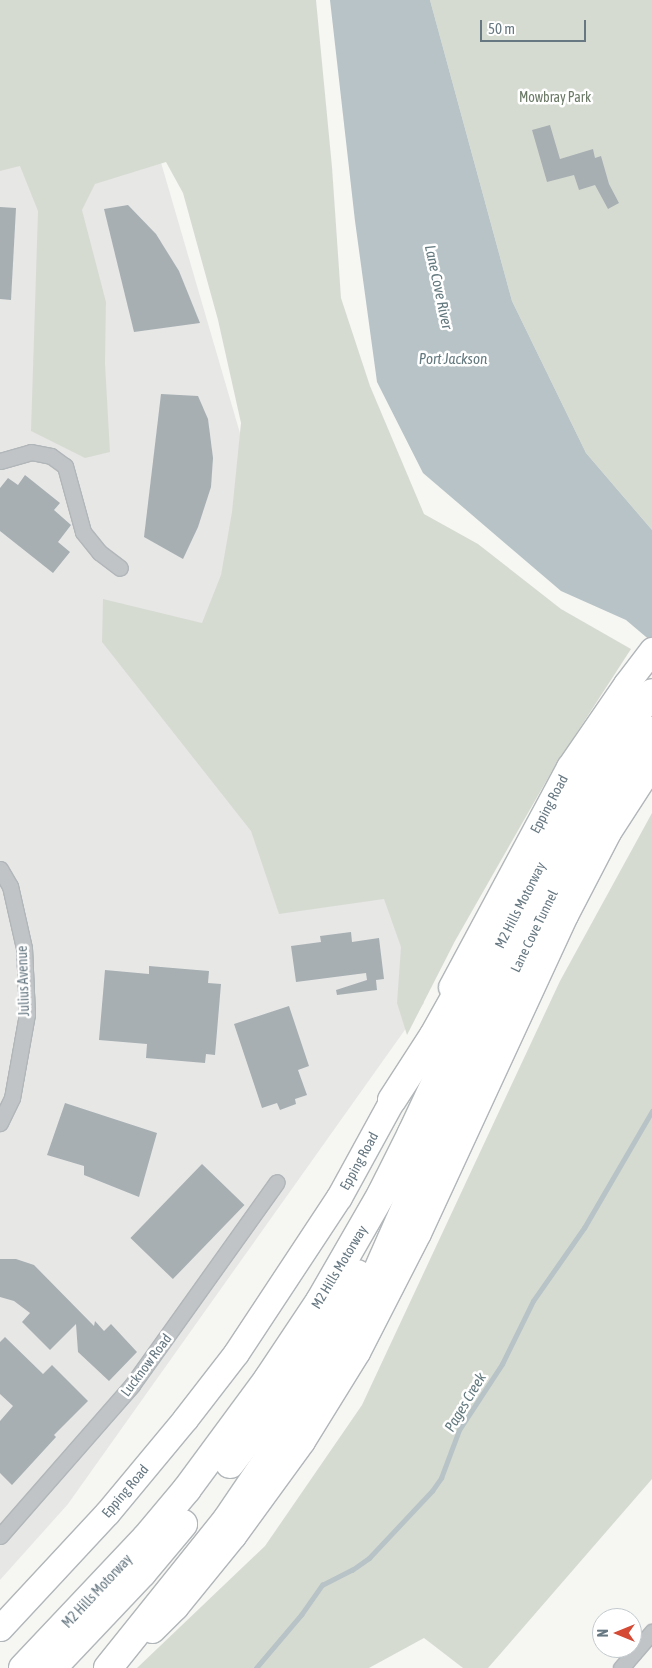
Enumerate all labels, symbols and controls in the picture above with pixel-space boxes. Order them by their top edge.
scale bar [482,10,588,42]
text: 50 m [488,20,515,37]
park label: Mowbray Park [519,89,591,105]
water label: Lane Cove River [421,243,457,331]
water label: Port Jackson [419,350,487,368]
street label: Epping Road [527,772,571,836]
street label: M2 Hills Motorway [491,859,549,951]
street label: Lane Cove Tunnel [507,887,561,975]
street label: Julius Avenue [13,945,33,1017]
street label: Epping Road [336,1129,382,1193]
street label: M2 Hills Motorway [307,1222,371,1312]
street label: Lucknow Road [117,1330,175,1400]
water label: Pages Creek [440,1369,490,1435]
street label: Epping Road [98,1461,152,1521]
street label: M2 Hills Motorway [59,1551,135,1631]
north arrow [592,1608,642,1658]
text: N [595,1629,611,1637]

